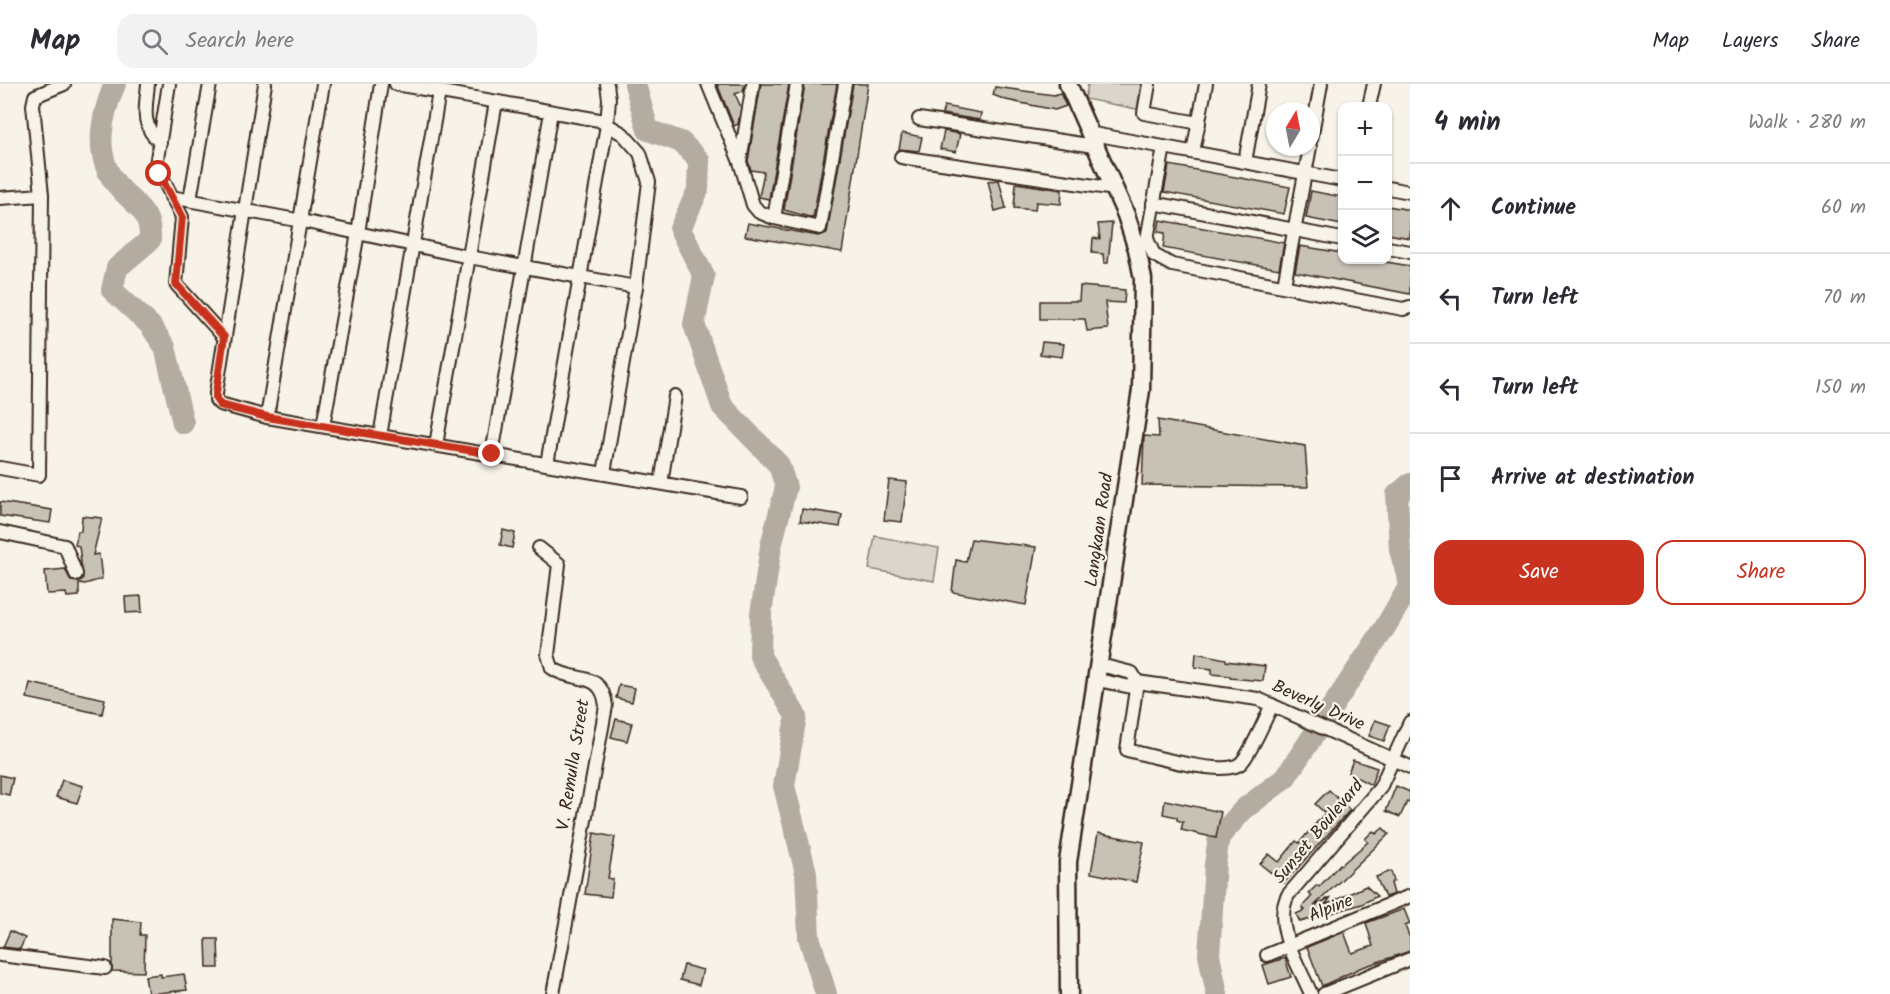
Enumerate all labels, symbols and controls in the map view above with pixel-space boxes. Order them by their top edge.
search box [117,14,537,68]
text: Map [30,19,81,64]
text: Search here [186,24,294,59]
icon: search [138,25,171,58]
text: Map [1652,25,1689,58]
text: Layers [1722,25,1778,58]
text: Share [1811,25,1860,58]
north arrow [1266,102,1320,156]
map controls [1338,102,1392,264]
button: + [1338,102,1392,156]
text: 4 min [1434,102,1501,144]
text: Walk · 280 m [1748,107,1866,139]
button: − [1338,156,1392,210]
route start [145,160,171,186]
text: Continue [1491,191,1576,226]
icon: ahead [1434,192,1467,225]
text: 60 m [1821,192,1866,224]
button: layers [1338,210,1392,264]
text: Turn left [1491,281,1578,316]
icon: left [1434,282,1467,315]
text: 70 m [1823,282,1866,314]
text: Turn left [1491,371,1578,406]
icon: left [1434,372,1467,405]
text: 150 m [1815,372,1866,404]
route end [478,440,504,466]
text: Arrive at destination [1491,461,1694,496]
icon: arrive [1434,462,1467,495]
street label: Langkaan Road [1078,470,1122,589]
button: Save [1434,540,1644,605]
button: Share [1656,540,1866,605]
street label: Beverly Drive [1267,673,1369,739]
street label: V. Remulla Street [549,696,599,833]
street label: Sunset Boulevard [1266,772,1372,891]
street label: Alpine [1304,887,1358,931]

